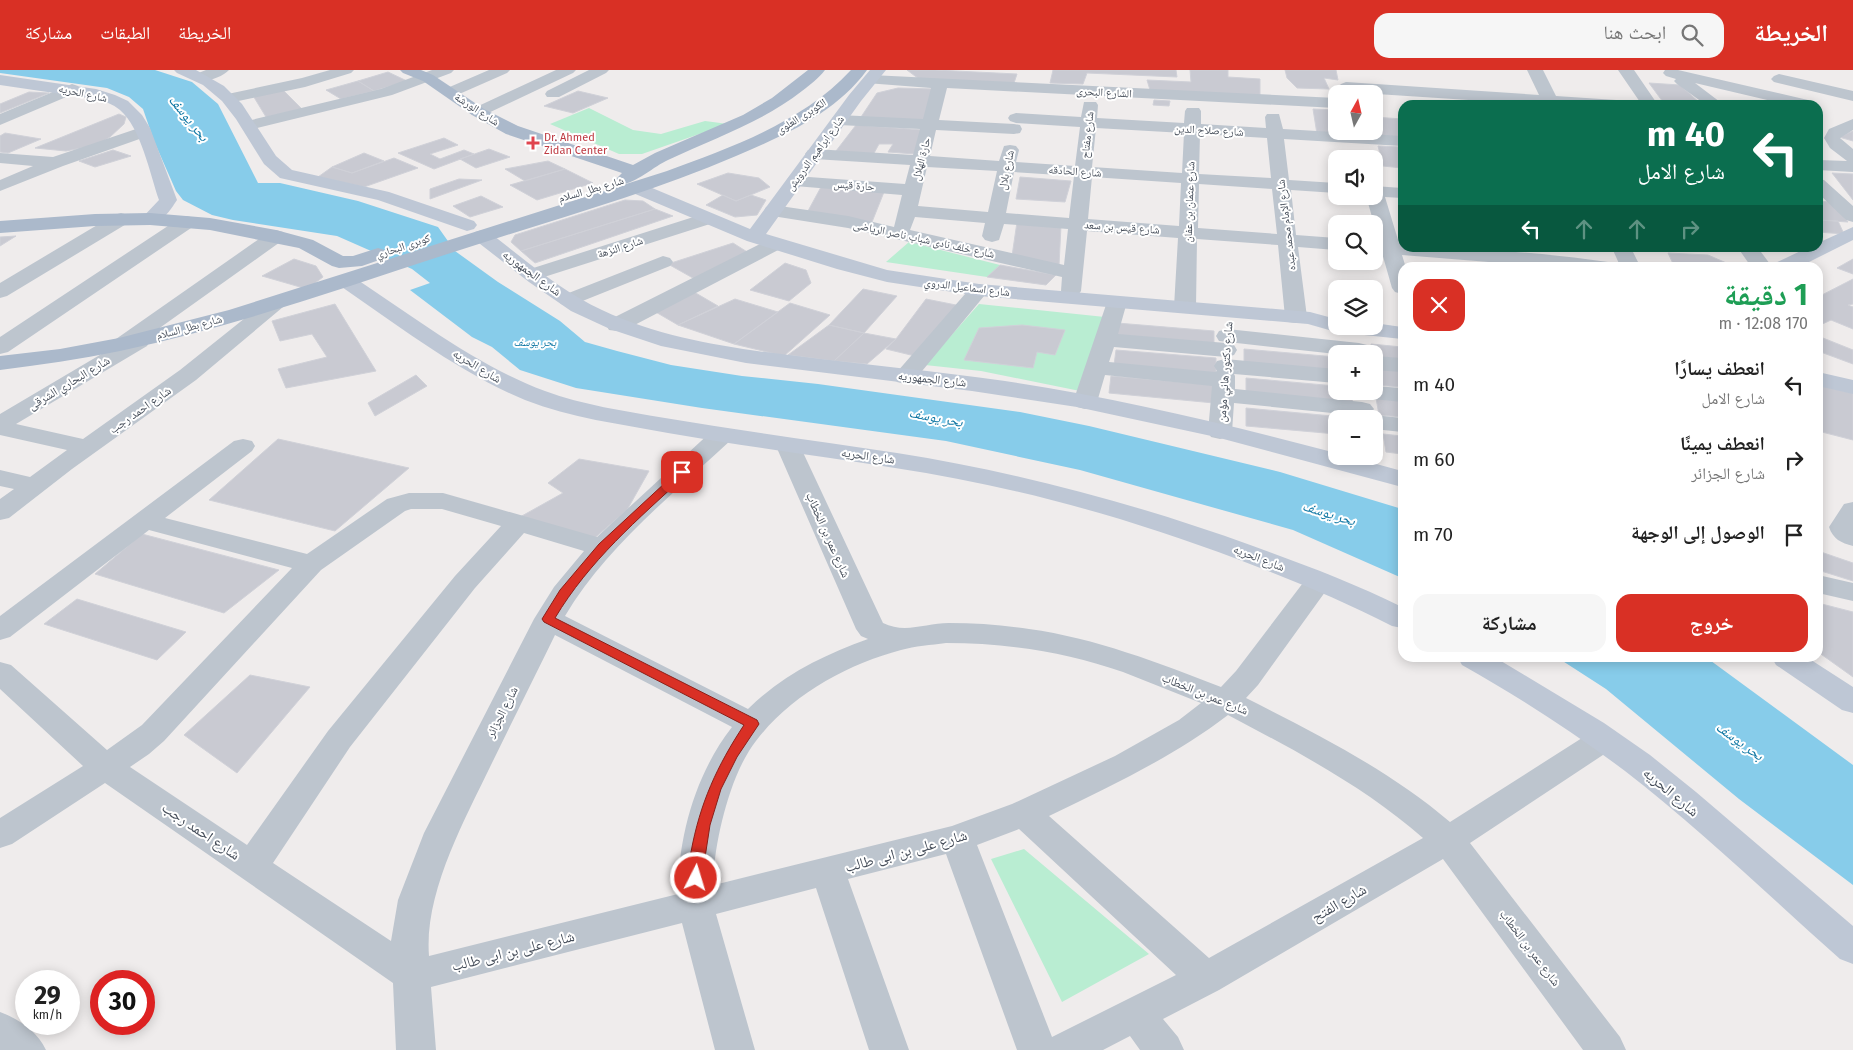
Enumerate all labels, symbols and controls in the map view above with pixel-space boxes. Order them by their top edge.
search box [1374,13,1724,58]
text: الخريطة [1754,19,1828,47]
text: ابحث هنا [1603,21,1666,44]
icon: search [1678,21,1706,49]
text: مشاركة [25,22,72,44]
text: الطبقات [100,22,150,44]
text: الخريطة [178,22,231,44]
street label: شارع الحريه [57,82,108,105]
street label: الشارع البحرى [1076,85,1132,100]
north arrow [1328,85,1382,140]
map controls [1328,85,1383,465]
street label: شارع الورشة [452,90,501,129]
water label: بحر يوسف [165,92,212,145]
street label: الكوبرى العلوى [774,96,829,137]
street label: شارع مفتاح [1079,111,1096,159]
street label: شارع ابراهيم الدرويش [784,113,848,194]
text: 40 m [1647,113,1725,155]
icon: left [1743,120,1808,185]
street label: شارع صلاح الدين [1174,122,1244,139]
place label: Dr. Ahmed Zidan Center [544,131,608,157]
marker: Dr. Ahmed Zidan Center [526,136,540,150]
street label: حارة الهلال [910,136,933,182]
street label: شارع بلال [996,149,1017,191]
button: sound [1328,150,1383,205]
text: شارع الامل [1638,158,1725,185]
street label: شارع عثمان بن عفان [1182,161,1197,243]
street label: شارع الحادقه [1048,163,1102,180]
street label: شارع بطل السلام [557,174,625,205]
street label: حارة قيس [833,178,875,193]
street label: شارع الإمام محمد عبده [1274,179,1299,271]
button: search [1328,215,1383,270]
icon: left [1517,215,1545,243]
icon: ahead [1570,215,1598,243]
icon: ahead [1623,215,1651,243]
icon: right [1676,215,1704,243]
street label: شارع خلف نادى شباب ناصر الرياضى [852,218,996,261]
street label: شارع قيس بن سعد [1084,218,1160,237]
street label: كوبرى البحاري [374,231,433,263]
street label: شارع النزهة [596,234,645,261]
street label: شارع الجمهوريه [500,247,564,300]
street label: شارع اسماعيل الدروي [923,276,1011,301]
text: 1 دقيقة [1724,277,1808,313]
button: close [1413,279,1465,331]
button: layers [1328,280,1383,335]
street label: شارع بطل السلام [155,312,223,343]
text: 170 m · 12:08 [1719,314,1808,333]
street label: شارع دكتور هاني مؤمن [1214,321,1239,423]
water label: بحر يوسف [514,336,557,349]
button: + [1328,345,1383,400]
street label: شارع الحريه [450,346,504,387]
street label: شارع البحاري الشرقى [26,353,114,415]
text: انعطف يسارًا [1674,357,1765,380]
street label: شارع الجمهوريه [897,368,967,391]
icon: left [1780,371,1808,399]
text: 40 m [1413,373,1455,396]
street label: شارع احمد رجب [106,383,174,437]
text: شارع الامل [1701,389,1765,408]
water label: بحر يوسف [908,404,964,431]
button: − [1328,410,1383,465]
text: انعطف يمينًا [1680,432,1765,455]
street label: شارع الحريه [840,445,896,468]
icon: right [1780,446,1808,474]
text: 60 m [1413,448,1455,471]
pin [661,451,703,493]
icon: arrive [668,458,696,486]
text: شارع الجزائر [1691,464,1765,483]
street label: شارع عمر بن الخطاب [802,490,853,580]
water label: بحر يوسف [1300,497,1358,530]
text: الوصول إلى الوجهة [1631,521,1765,544]
icon: arrive [1780,521,1808,549]
text: 70 m [1413,523,1453,546]
street label: شارع الحريه [1231,542,1287,575]
button: مشاركة [1413,594,1606,652]
button: خروج [1616,594,1808,652]
street label: شارع عمر بن الخطاب [1159,670,1250,719]
street label: شارع الجزائر [483,684,522,741]
water label: بحر يوسف [1713,719,1767,764]
street label: شارع الحريه [1639,764,1703,821]
street label: شارع احمد رجب [158,798,244,865]
street label: شارع على بن ابى طالب [843,826,970,877]
position arrow [669,851,721,903]
street label: شارع الفتح [1308,880,1370,927]
street label: شارع عمر بن الخطاب [1496,907,1563,990]
street label: شارع على بن ابى طالب [450,927,577,976]
speed limit sign: 30 [90,970,155,1035]
text: 29 [34,981,61,1011]
text: km/h [33,1008,62,1022]

